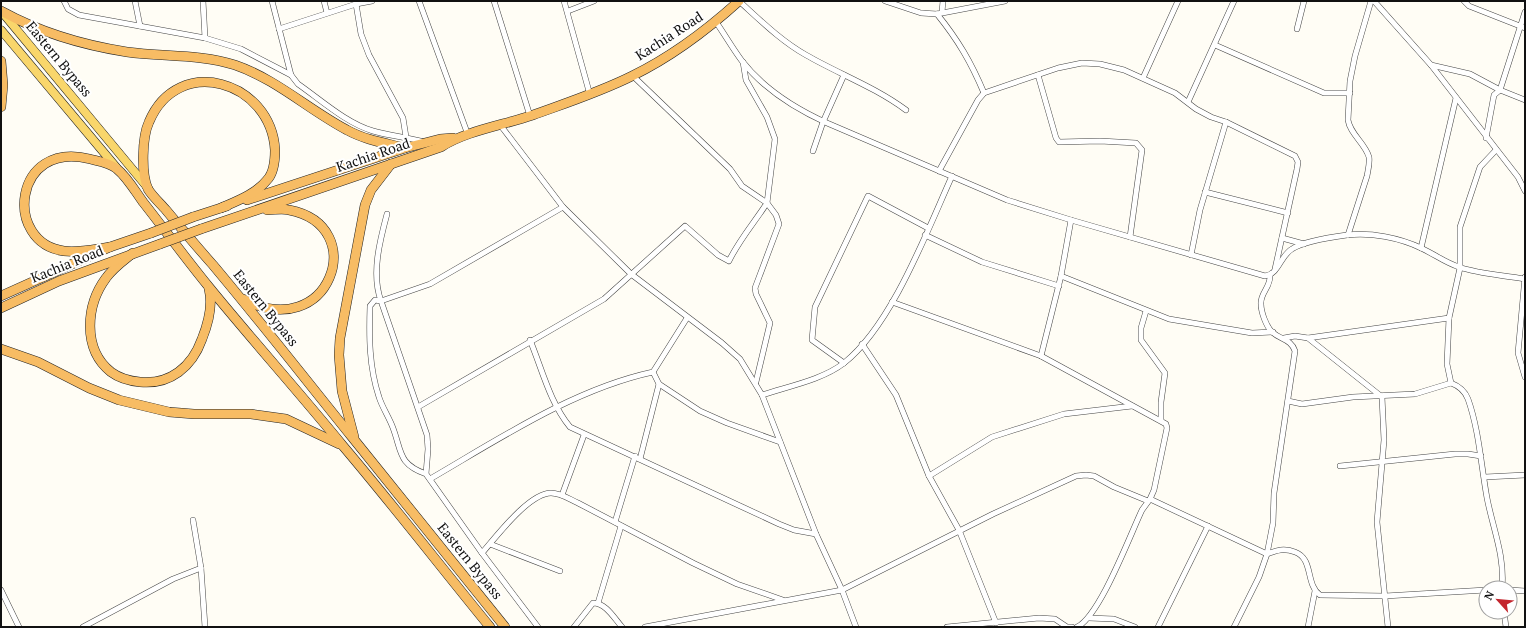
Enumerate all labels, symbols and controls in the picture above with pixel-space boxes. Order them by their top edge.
street label: Kachia Road [631,7,706,64]
street label: Eastern Bypass [22,17,97,101]
street label: Kachia Road [333,133,412,176]
street label: Kachia Road [28,240,106,287]
street label: Eastern Bypass [230,265,303,350]
street label: Eastern Bypass [434,518,507,603]
north arrow [1478,580,1518,620]
text: N [1481,588,1498,602]

